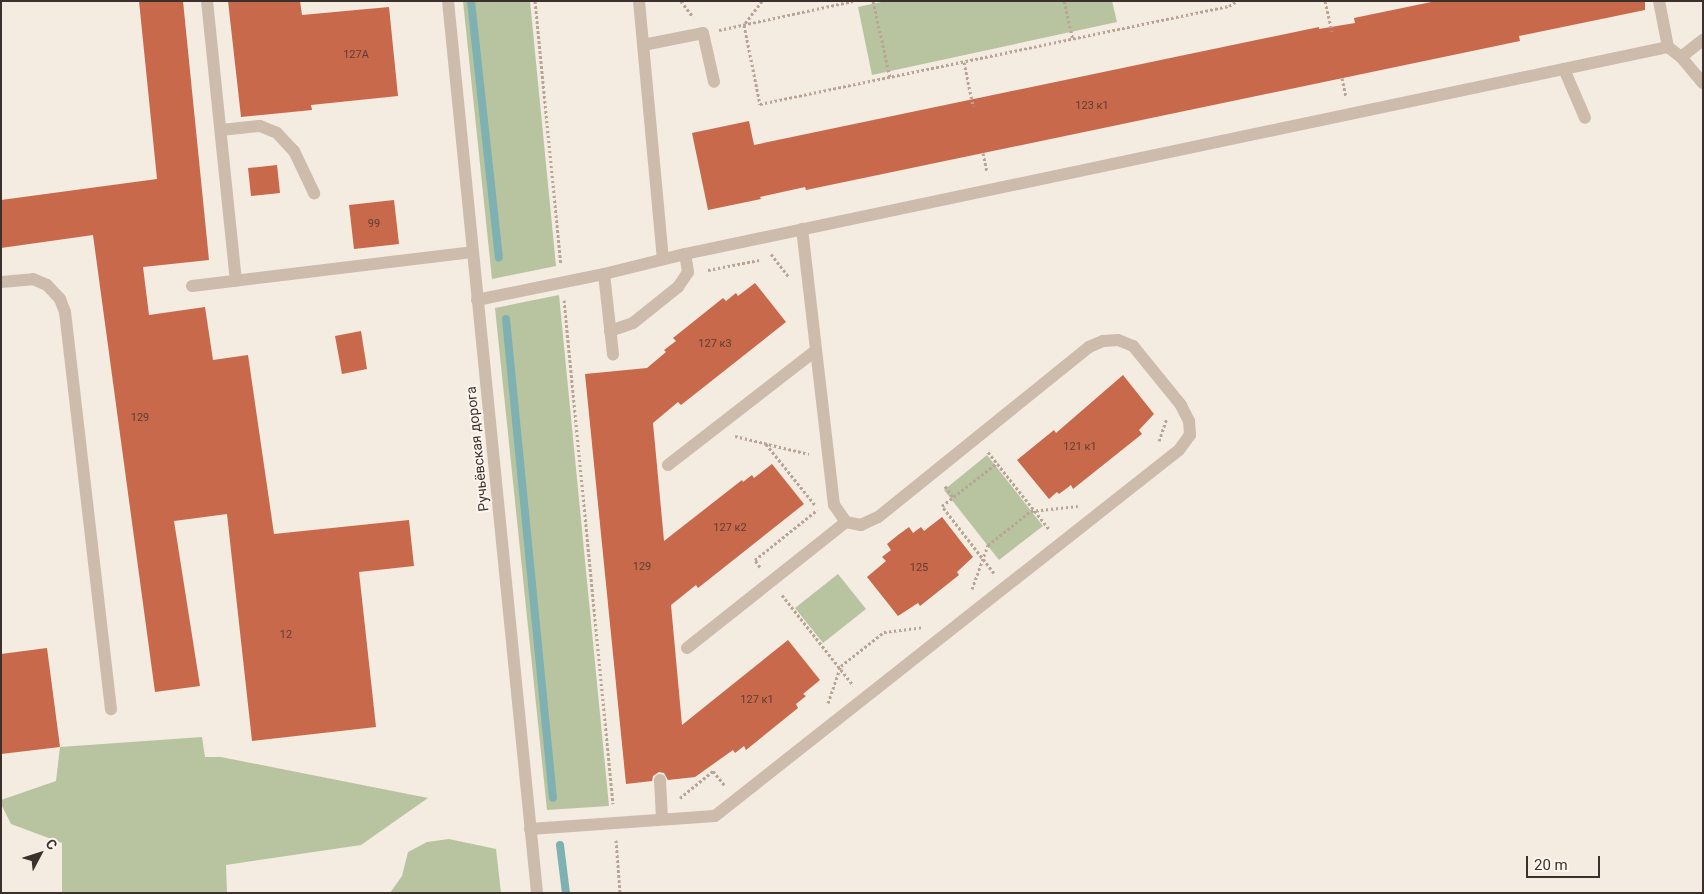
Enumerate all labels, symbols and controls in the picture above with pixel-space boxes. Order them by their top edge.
house number: 127А [343,48,369,62]
house number: 123 к1 [1075,99,1109,113]
house number: 99 [368,217,380,231]
house number: 127 к3 [698,337,732,351]
street label: Ручьёвская дорога [462,386,492,512]
house number: 129 [131,411,149,425]
house number: 121 к1 [1063,440,1097,454]
house number: 127 к2 [713,521,747,535]
house number: 129 [633,560,651,574]
house number: 125 [910,561,928,575]
house number: 12 [280,628,292,642]
house number: 127 к1 [740,693,774,707]
north arrow [15,829,65,879]
text: С [42,836,61,853]
scale bar [1529,846,1603,878]
text: 20 m [1534,856,1568,874]

